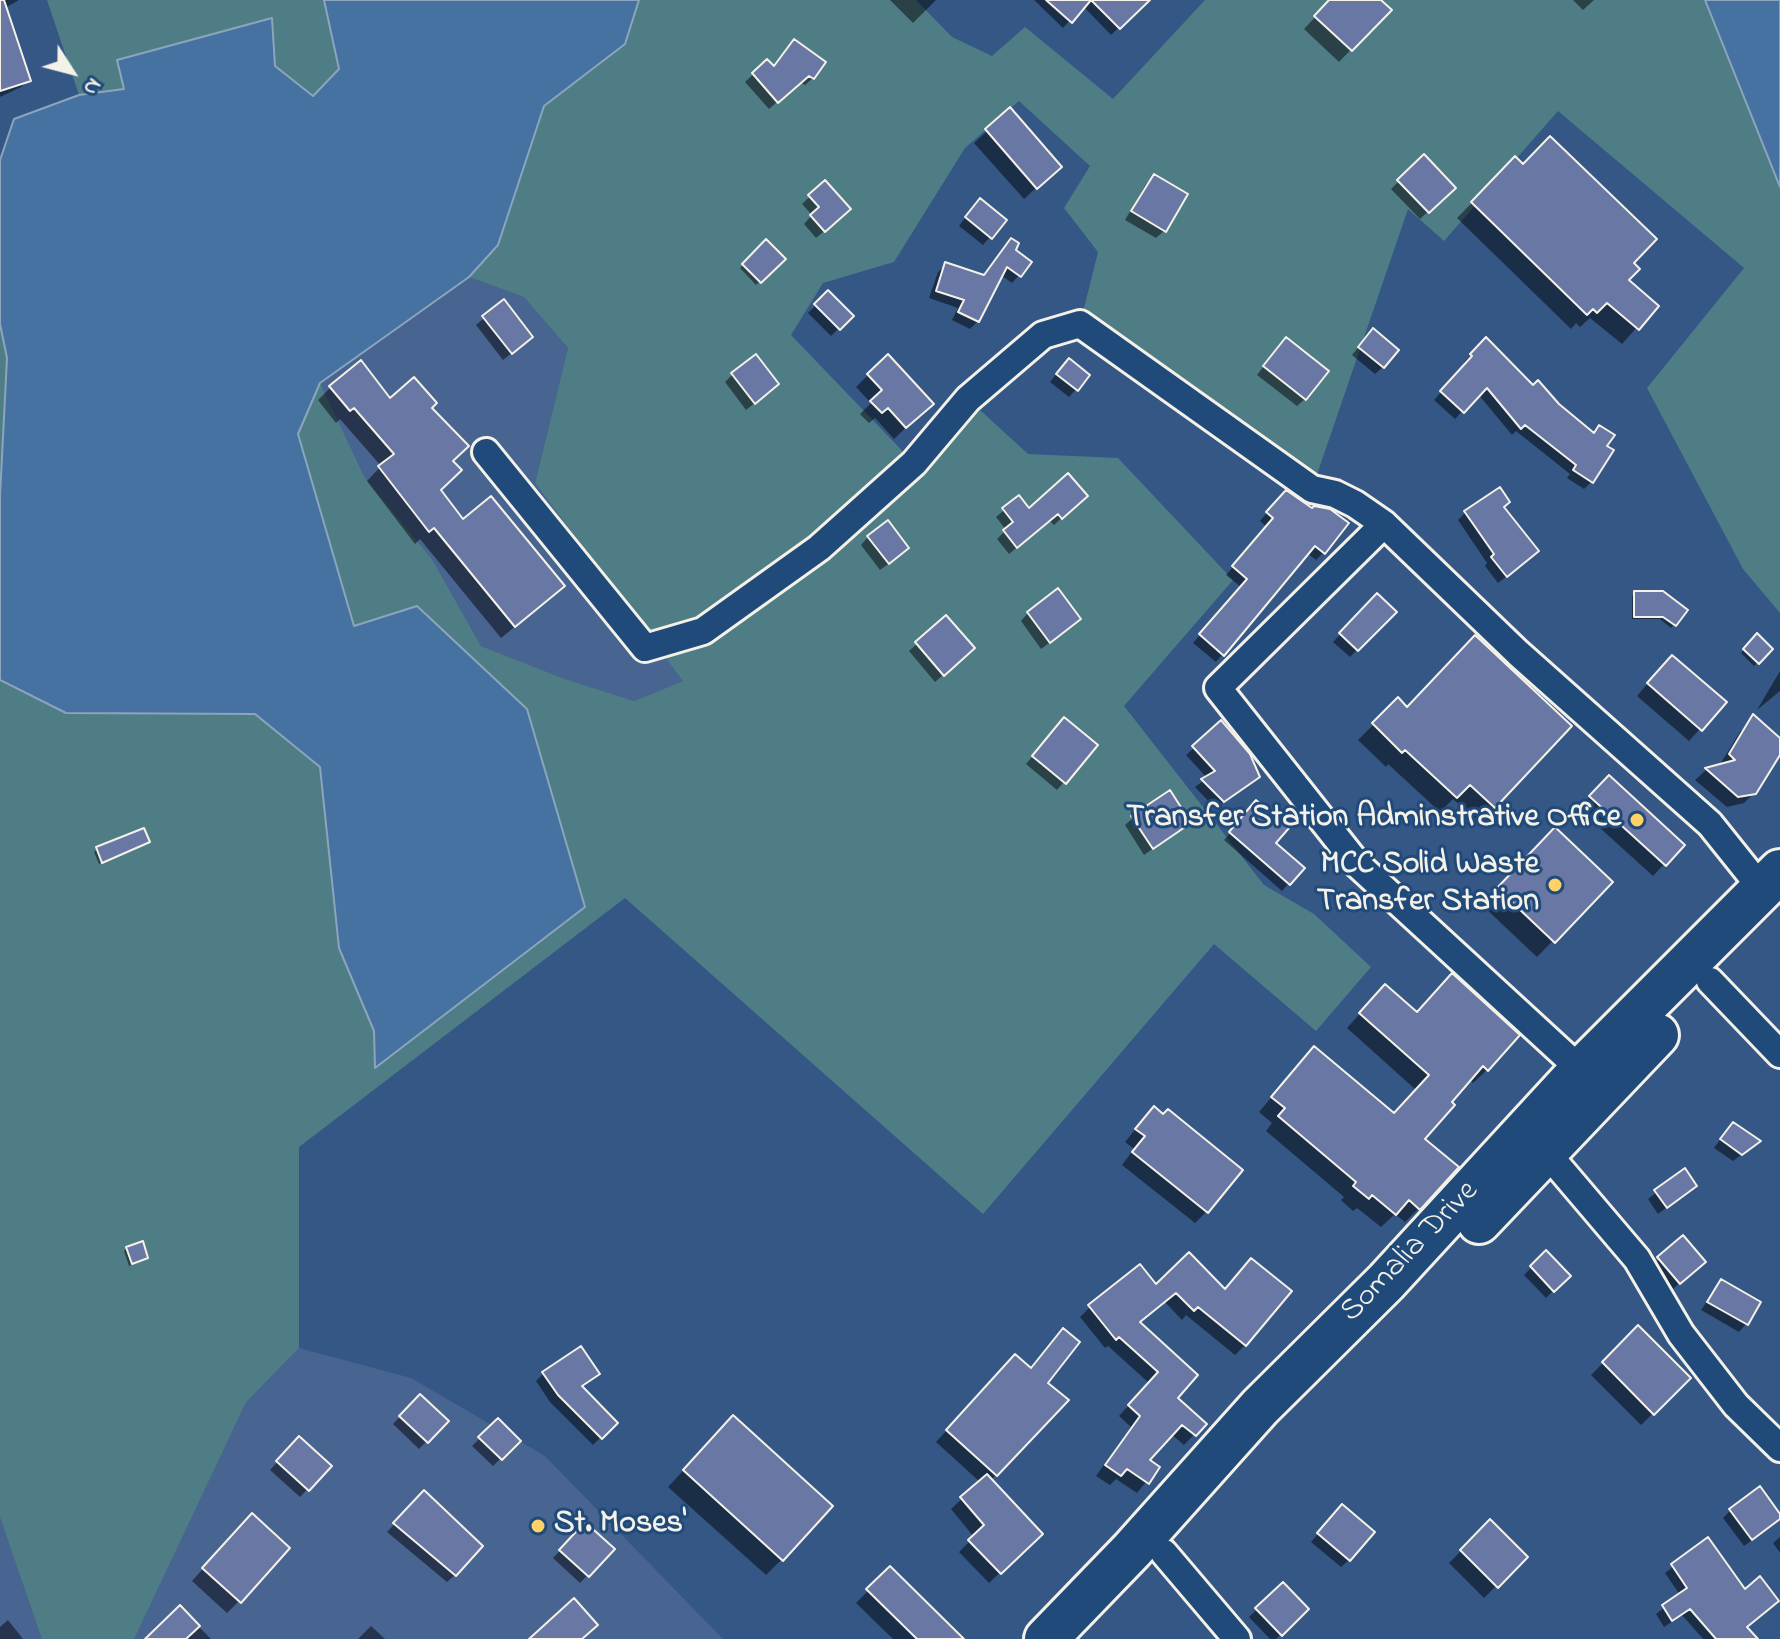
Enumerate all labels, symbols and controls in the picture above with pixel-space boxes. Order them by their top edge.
north arrow [32,32,112,112]
text: N [74,71,109,102]
place label: Transfer Station Adminstrative Office [1126,801,1621,839]
marker: Transfer Station Adminstrative Office [1628,811,1646,829]
place label: MCC Solid Waste Transfer Station [1317,848,1539,923]
marker: MCC Solid Waste Transfer Station [1546,876,1564,894]
street label: Somalia Drive [1334,1174,1488,1332]
place label: St. Moses' [554,1507,686,1545]
marker: St. Moses' [529,1517,547,1535]

